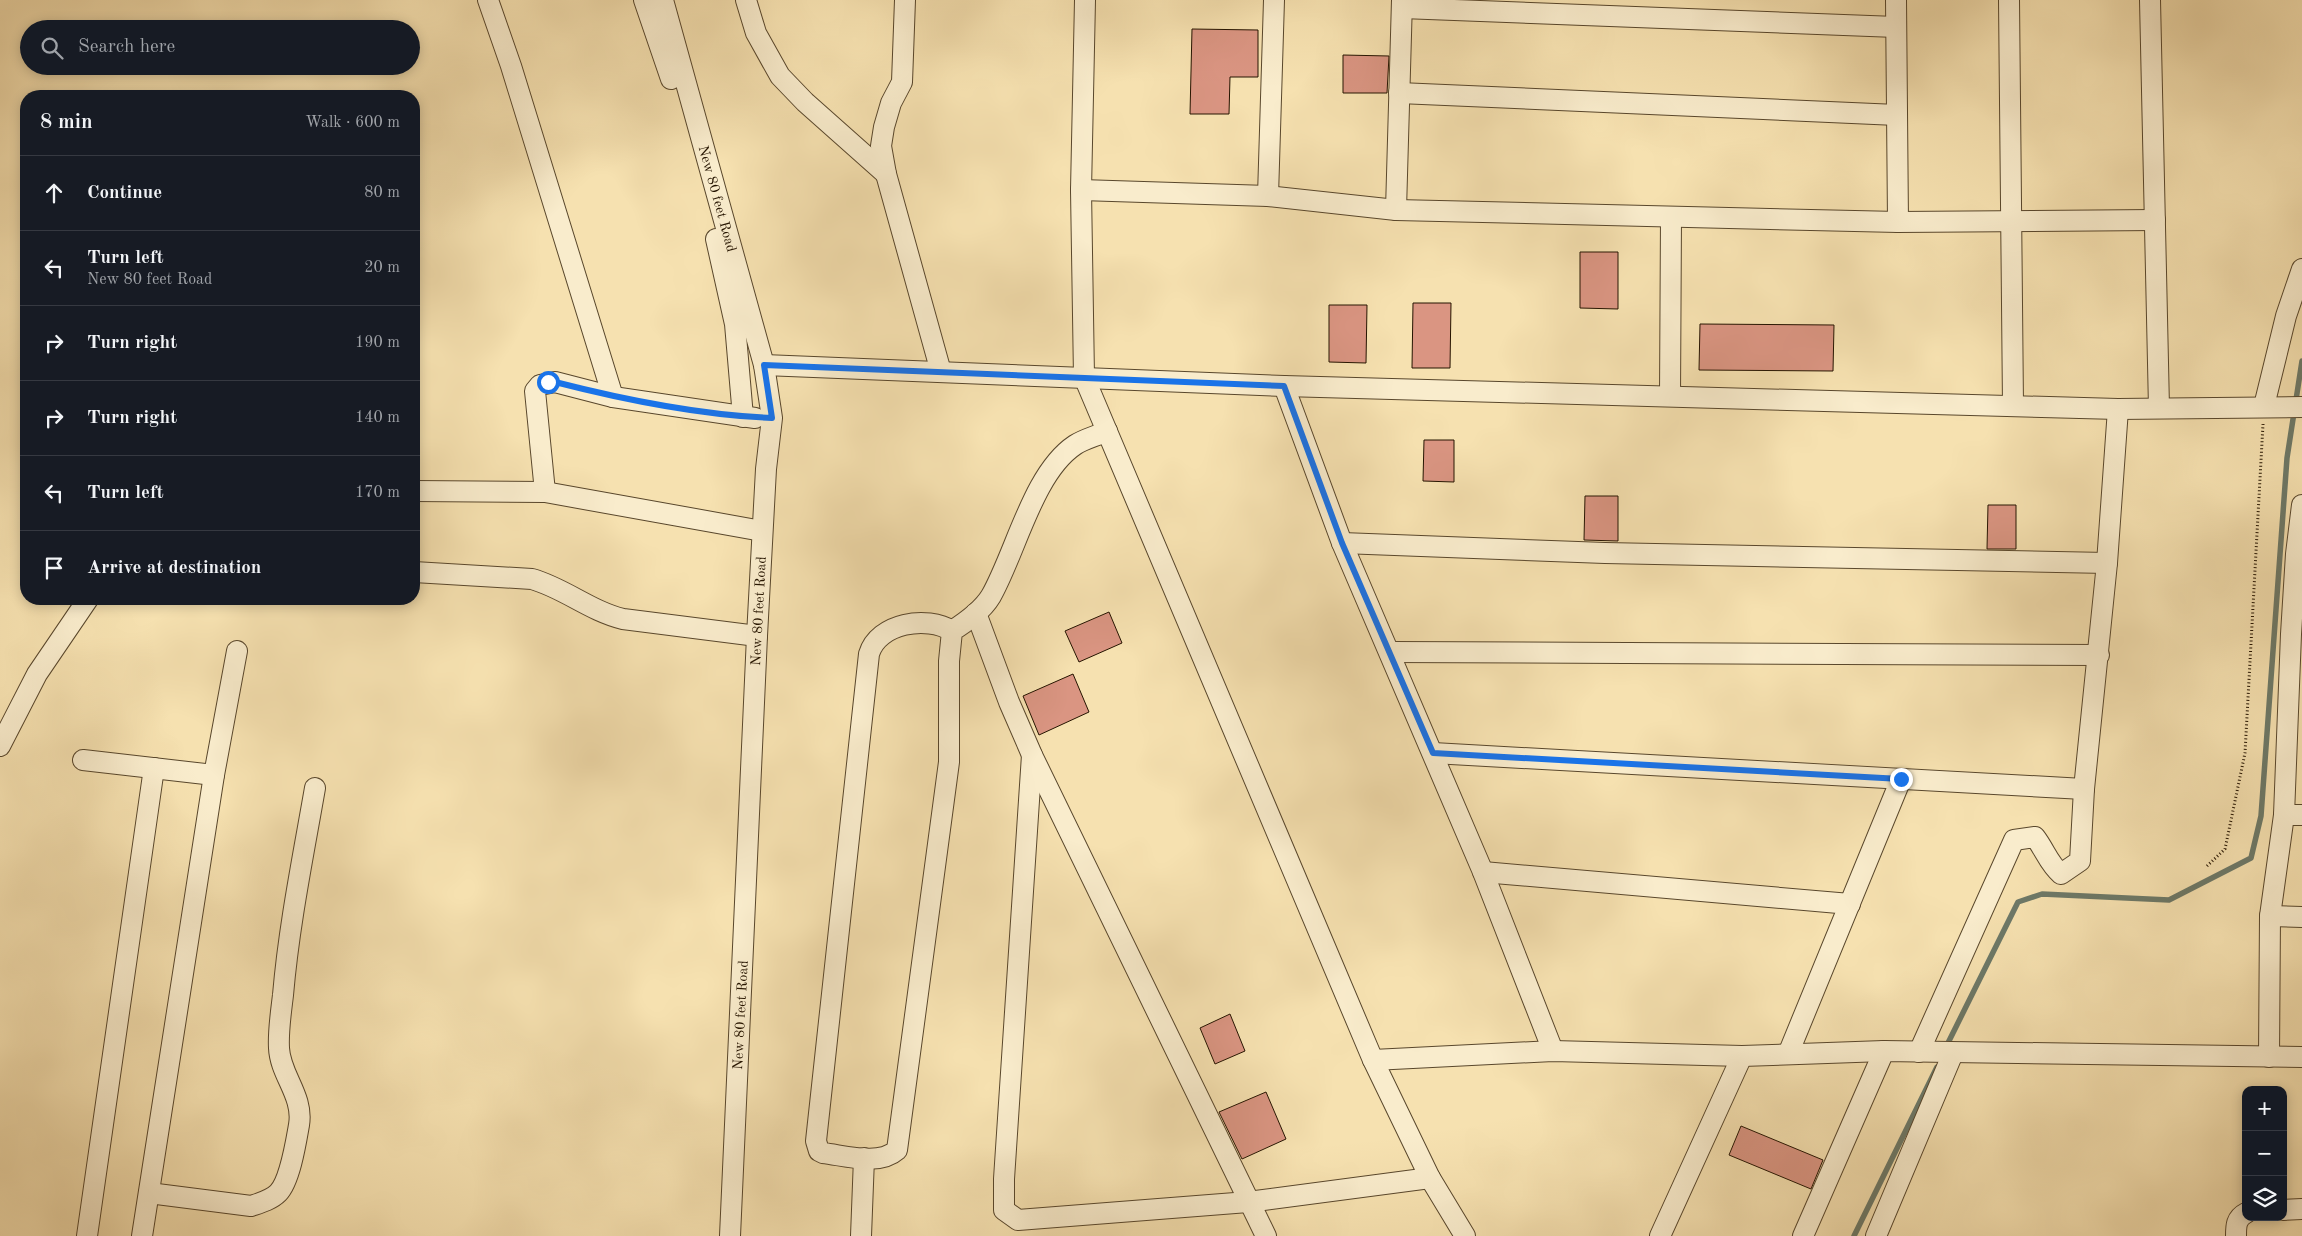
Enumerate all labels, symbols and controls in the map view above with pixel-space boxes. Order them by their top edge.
search box [20,20,420,75]
icon: search [38,34,66,62]
text: Search here [78,38,175,57]
text: 8 min [40,112,93,133]
text: Walk · 600 m [305,115,400,131]
street label: New 80 feet Road [696,144,738,254]
icon: ahead [40,179,68,207]
text: Continue [87,184,162,203]
text: 80 m [364,185,400,201]
text: Turn left [87,249,164,268]
icon: left [40,254,68,282]
text: 20 m [364,260,400,276]
text: New 80 feet Road [87,272,212,288]
icon: right [40,329,68,357]
text: Turn right [87,334,177,353]
text: 190 m [355,335,400,351]
route start [537,371,560,394]
icon: right [40,404,68,432]
text: Turn right [87,409,177,428]
text: 140 m [355,410,400,426]
icon: left [40,479,68,507]
text: Turn left [87,484,164,503]
text: 170 m [355,485,400,501]
icon: arrive [40,554,68,582]
street label: New 80 feet Road [749,556,769,666]
text: Arrive at destination [87,559,261,578]
route end [1890,768,1913,791]
street label: New 80 feet Road [731,960,751,1070]
map controls [2242,1086,2287,1221]
button: + [2242,1086,2287,1131]
button: − [2242,1131,2287,1176]
button: layers [2242,1176,2287,1221]

